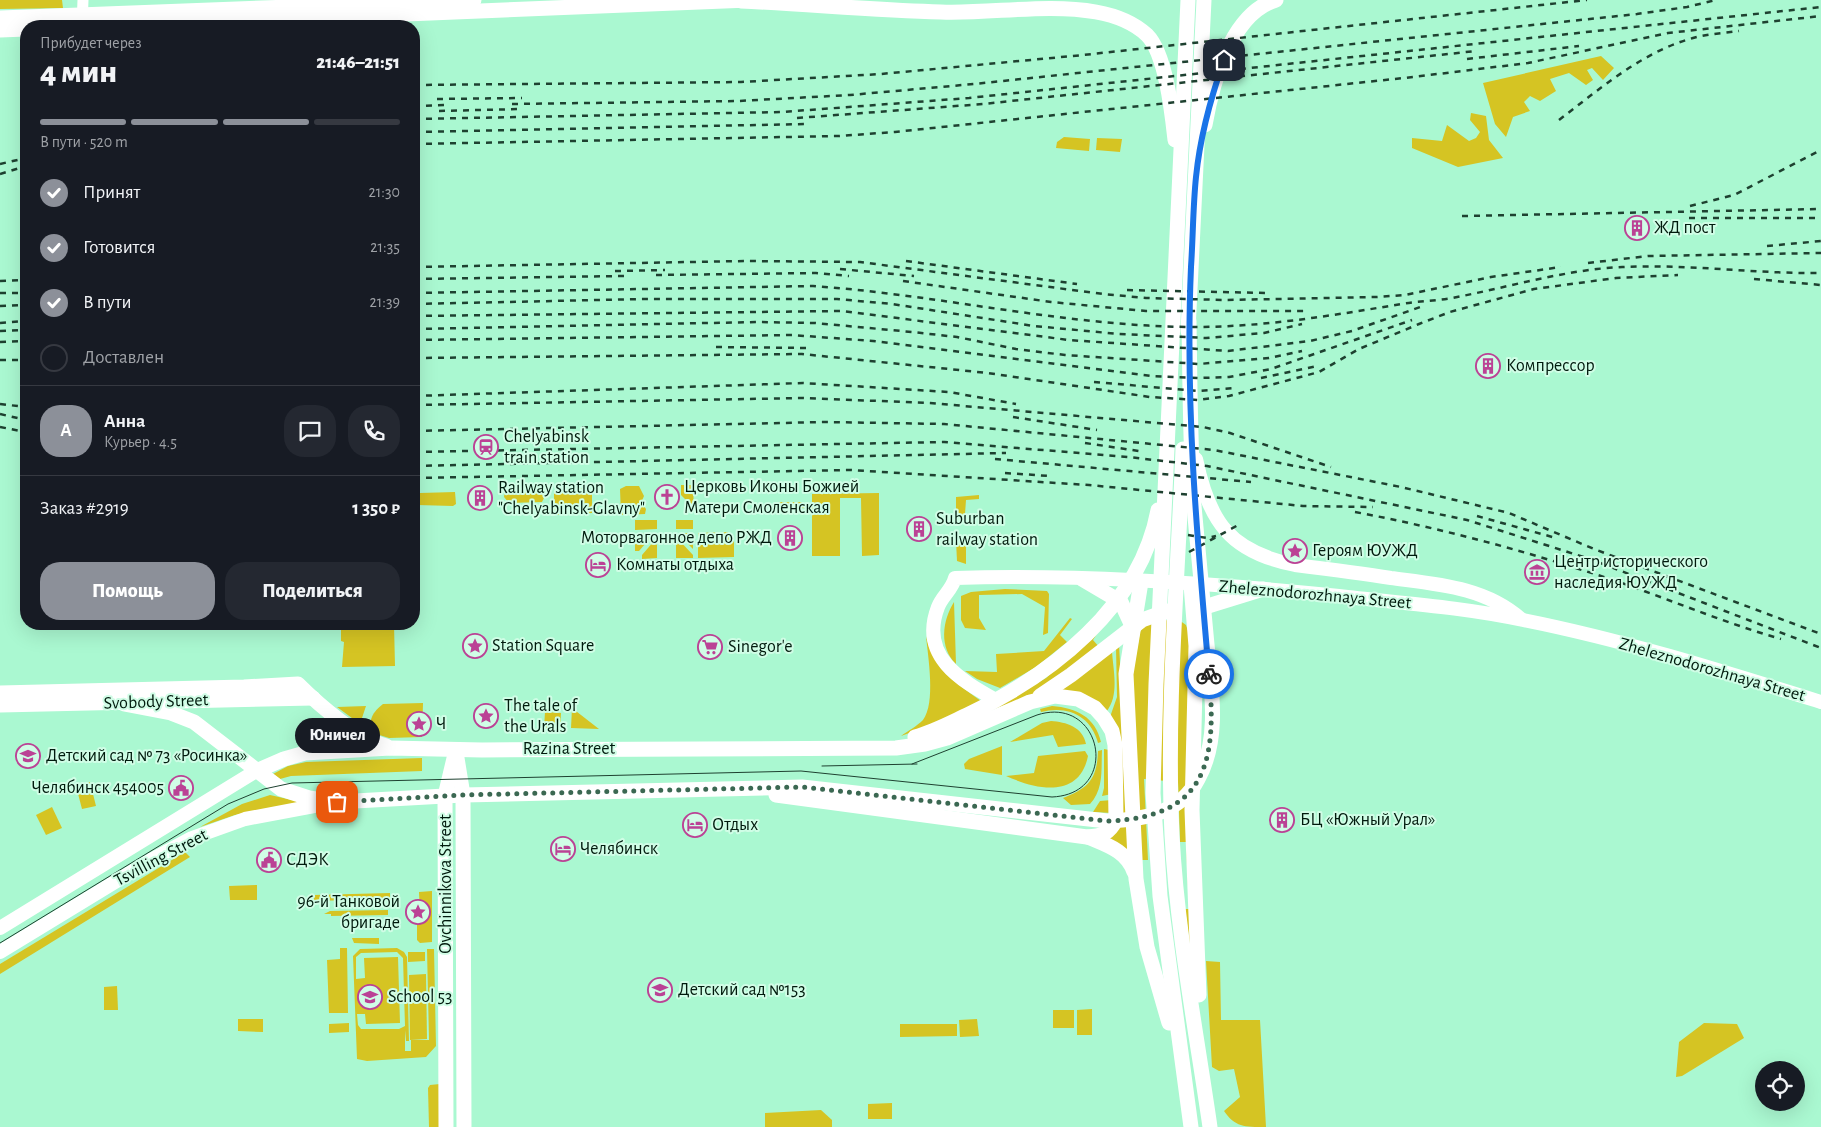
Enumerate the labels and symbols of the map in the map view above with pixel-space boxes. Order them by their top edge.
pin [1203,39,1245,81]
building icon: ЖД пост [1624,215,1650,241]
place label: ЖД пост [1654,219,1716,237]
building icon: Компрессор [1475,353,1501,379]
place label: Компрессор [1506,357,1595,375]
place label: Chelyabinsk train station [504,428,590,467]
station icon: Chelyabinsk train station [473,434,499,460]
place label: Церковь Иконы Божией Матери Смоленская [684,478,859,517]
place label: Railway station "Chelyabinsk-Glavny" [498,479,645,518]
church icon: Церковь Иконы Божией Матери Смоленская [654,484,680,510]
building icon: Railway station "Chelyabinsk-Glavny" [467,485,493,511]
place label: Suburban railway station [936,510,1038,549]
building icon: Suburban railway station [906,516,932,542]
building icon: Моторвагонное депо РЖД [777,525,803,551]
place label: Моторвагонное депо РЖД [581,529,772,547]
place icon: Героям ЮУЖД [1282,538,1308,564]
place label: Героям ЮУЖД [1312,542,1418,560]
hotel icon: Комнаты отдыха [585,552,611,578]
place label: Центр исторического наследия ЮУЖД [1554,553,1708,592]
place label: Комнаты отдыха [616,556,734,574]
museum icon: Центр исторического наследия ЮУЖД [1524,559,1550,585]
street label: Zheleznodorozhnaya Street [1218,578,1412,612]
place icon: Station Square [462,633,488,659]
supermarket icon: Sinegor'e [697,634,723,660]
street label: Zheleznodorozhnaya Street [1617,635,1807,705]
place label: Station Square [492,637,594,655]
place label: Sinegor'e [728,638,793,656]
courier [1184,649,1234,699]
street label: Svobody Street [103,691,209,713]
place label: The tale of the Urals [504,697,579,736]
place icon: The tale of the Urals [473,703,499,729]
place icon: Ч [406,711,432,737]
place label: Ч [436,715,447,733]
callout: Юничел [294,717,380,752]
street label: Razina Street [523,740,616,758]
school or university icon: Детский сад № 73 «Росинка» [15,743,41,769]
place label: Детский сад № 73 «Росинка» [46,747,247,765]
public building icon: Челябинск 454005 [168,775,194,801]
place label: Челябинск 454005 [32,778,164,797]
pin [316,781,358,823]
building icon: БЦ «Южный Урал» [1269,807,1295,833]
place label: БЦ «Южный Урал» [1300,811,1435,829]
hotel icon: Отдых [682,812,708,838]
street label: Ovchinnikova Street [437,814,455,954]
place label: Отдых [712,816,758,834]
street label: Tsvilling Street [111,826,211,890]
hotel icon: Челябинск [550,836,576,862]
place label: Челябинск [580,839,659,858]
public building icon: СДЭК [256,847,282,873]
place label: СДЭК [286,851,329,869]
place label: 96-й Танковой бригаде [297,893,400,932]
place icon: 96-й Танковой бригаде [405,899,431,925]
school or university icon: Детский сад №153 [647,977,673,1003]
place label: Детский сад №153 [678,981,806,999]
school or university icon: School 53 [357,984,383,1010]
place label: School 53 [388,988,452,1006]

